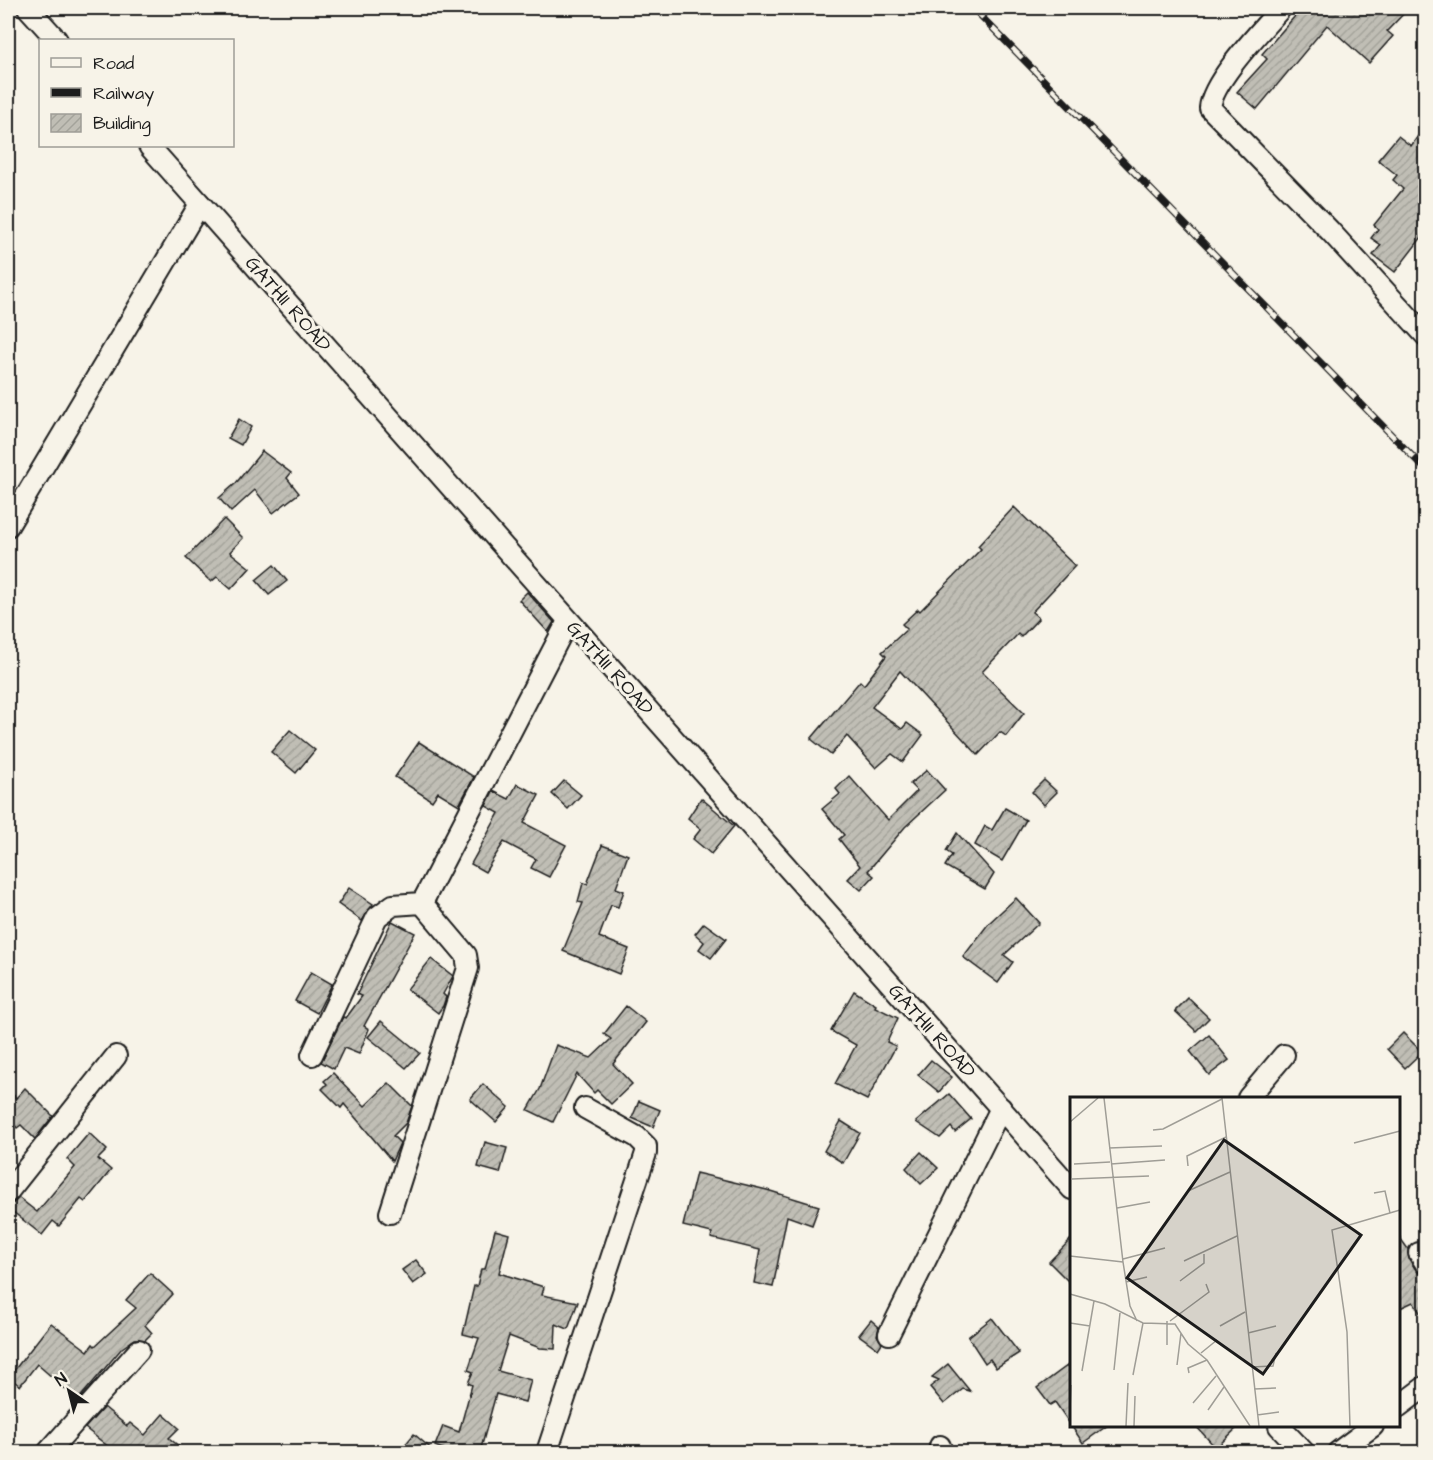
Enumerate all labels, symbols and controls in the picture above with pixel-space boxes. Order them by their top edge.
legend [39,39,234,147]
text: Road [93,51,134,76]
text: Railway [93,81,154,107]
text: Building [93,111,151,137]
street label: GATHII ROAD [238,250,338,358]
street label: GATHII ROAD [560,615,660,722]
street label: GATHII ROAD [882,978,982,1085]
inset map [1070,1097,1400,1427]
north arrow [39,1361,99,1421]
text: N [51,1368,71,1391]

